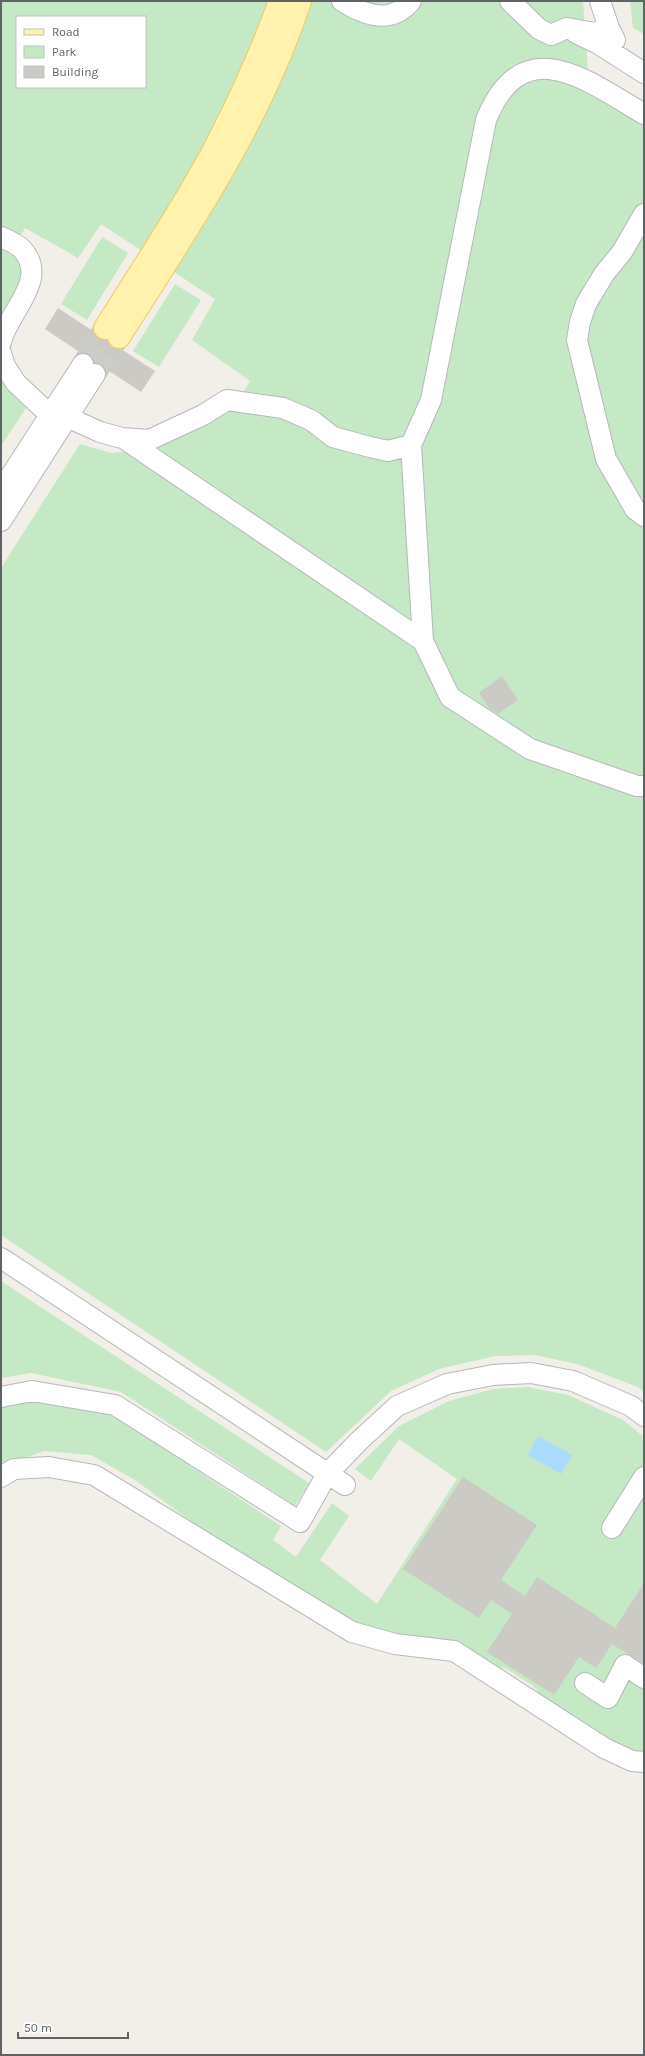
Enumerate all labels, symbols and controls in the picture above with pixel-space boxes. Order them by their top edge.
legend [16,16,146,88]
text: Road [52,25,80,39]
text: Park [52,45,77,59]
text: Building [52,65,99,79]
scale bar [18,2014,128,2040]
text: 50 m [24,2021,52,2035]

